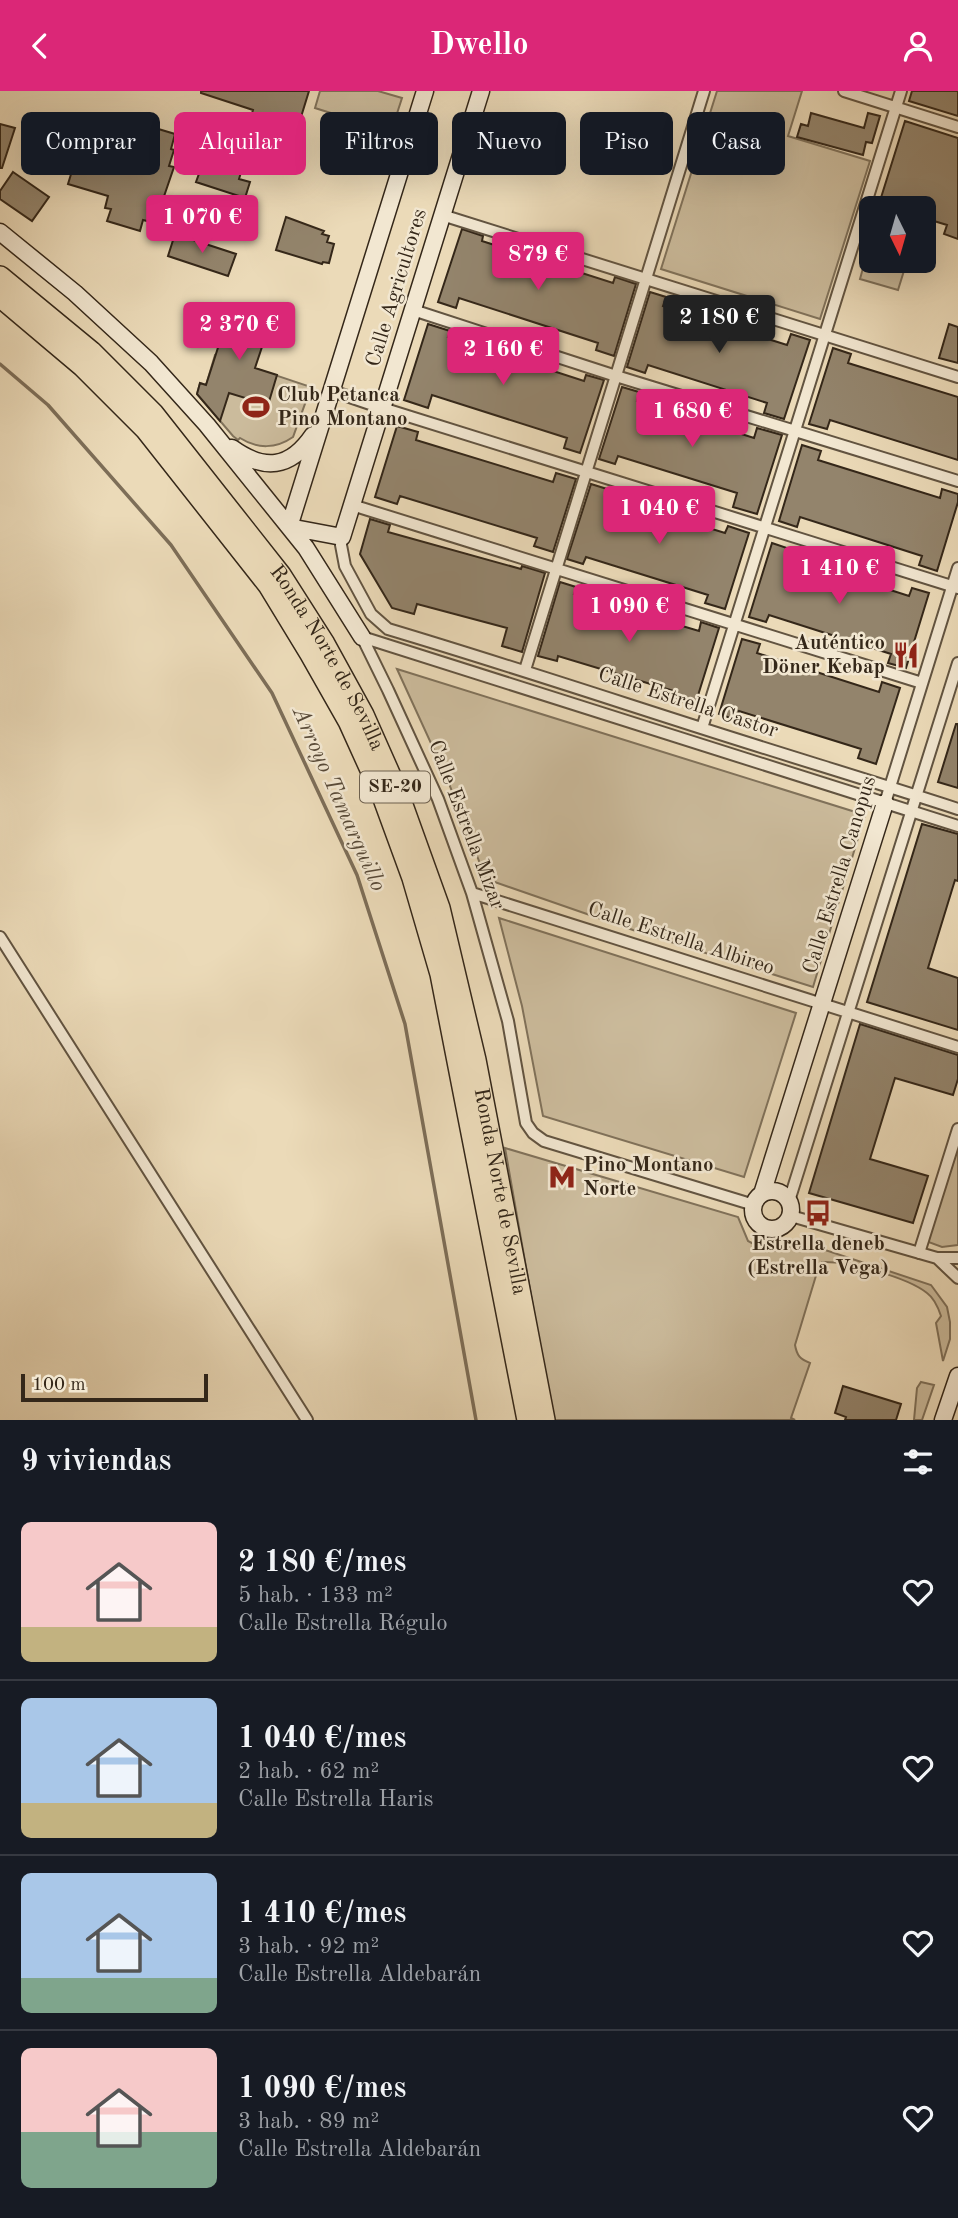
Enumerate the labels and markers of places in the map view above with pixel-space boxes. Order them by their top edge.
pin: 1 070 € [137,195,267,255]
pin: 879 € [489,233,587,292]
pin: 2 180 € [654,295,784,355]
pin: 2 370 € [174,303,304,362]
pin: 2 160 € [438,327,568,387]
place label: Club Petanca Pino Montano [277,385,408,430]
pin: 1 680 € [627,389,757,449]
sports icon: Club Petanca Pino Montano [241,392,271,422]
pin: 1 040 € [594,487,724,546]
pin: 1 410 € [774,547,904,606]
pin: 1 090 € [564,585,694,644]
place label: Auténtico Döner Kebap [762,633,885,678]
restaurant icon: Auténtico Döner Kebap [891,640,921,670]
place label: Pino Montano Norte [583,1155,714,1200]
metro station icon: Pino Montano Norte [547,1162,577,1192]
bus stop icon: Estrella deneb (Estrella Vega) [803,1198,833,1228]
place label: Estrella deneb (Estrella Vega) [747,1234,889,1279]

